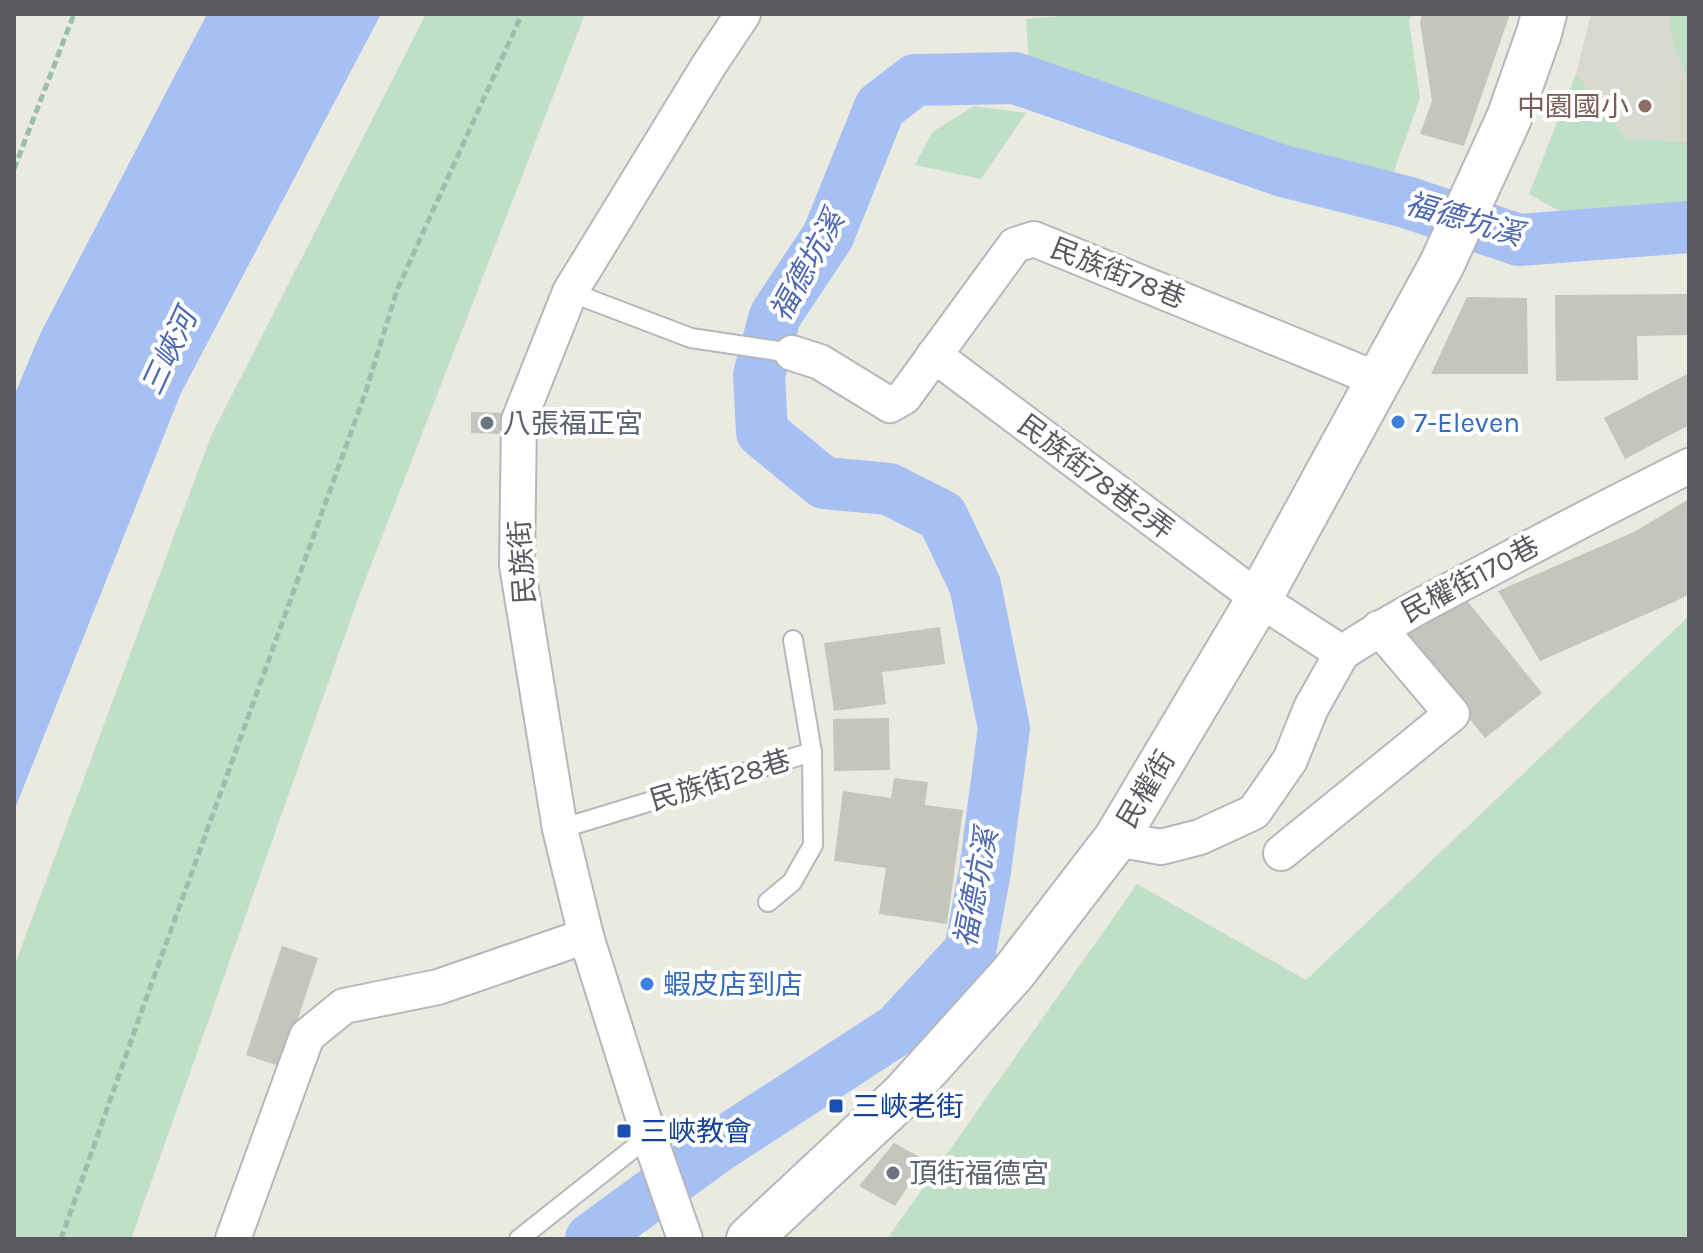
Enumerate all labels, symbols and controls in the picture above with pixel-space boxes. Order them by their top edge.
place label: 中園國小 [1517,90,1629,123]
marker: 中園國小 [1636,97,1654,115]
water label: 福德坑溪 [1401,185,1530,254]
water label: 福德坑溪 [762,201,854,327]
street label: 民族街78巷 [1046,231,1190,315]
water label: 三峽河 [134,299,206,400]
place label: 7-Eleven [1414,406,1520,439]
place label: 八張福正宮 [503,407,643,440]
street label: 民族街78巷2弄 [1012,408,1180,546]
marker: 7-Eleven [1389,413,1407,431]
marker: 八張福正宮 [478,414,496,432]
street label: 民族街 [503,519,541,605]
street label: 民權街170巷 [1396,529,1544,629]
street label: 民族街28巷 [646,743,794,817]
street label: 民權街 [1110,744,1182,834]
water label: 福德坑溪 [947,822,1006,950]
place label: 蝦皮店到店 [663,968,803,1001]
marker: 蝦皮店到店 [638,975,656,993]
place label: 三峽老街 [852,1090,964,1123]
marker: 三峽老街 [827,1097,845,1115]
place label: 三峽教會 [640,1115,752,1148]
marker: 三峽教會 [615,1122,633,1140]
place label: 頂街福德宮 [909,1157,1049,1190]
marker: 頂街福德宮 [884,1164,902,1182]

